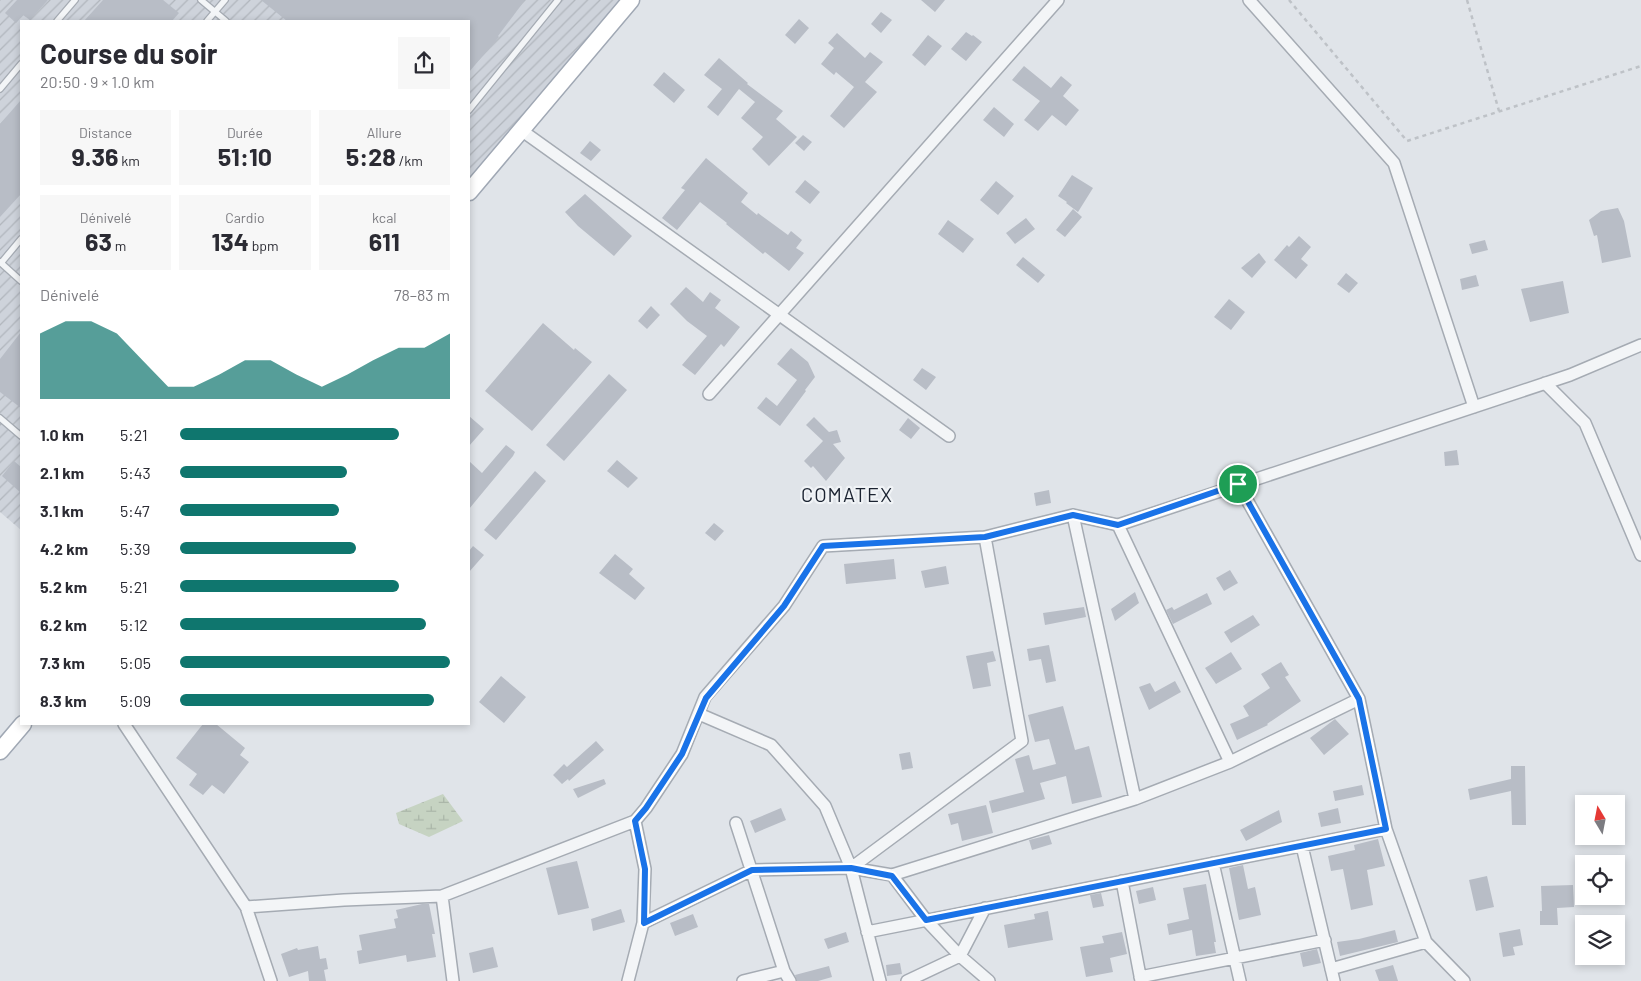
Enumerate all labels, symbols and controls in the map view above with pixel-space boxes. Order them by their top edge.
text: Course du soir [40,36,218,70]
button: share [398,37,450,89]
text: 20:50 · 9 × 1.0 km [40,72,155,91]
text: Distance [79,124,132,141]
text: Durée [227,124,263,141]
text: Allure [367,124,402,141]
text: 9.36 [71,141,118,171]
text: 51:10 [218,141,272,171]
text: 5:28 [346,141,396,171]
text: km [118,152,140,169]
text: /km [396,152,423,169]
text: Dénivelé [80,209,132,226]
text: Cardio [225,209,265,226]
text: kcal [372,209,397,226]
text: 63 [85,226,112,256]
text: 134 [211,226,249,256]
text: 611 [369,226,400,256]
text: m [112,237,126,254]
text: bpm [249,237,279,254]
text: Dénivelé [40,285,99,304]
text: 78–83 m [394,285,450,304]
text: 1.0 km [40,425,84,444]
text: 5:21 [120,425,148,444]
text: 2.1 km [40,463,84,482]
text: 5:43 [120,463,151,482]
pin [1217,463,1259,505]
icon: arrive [1224,470,1252,498]
district label: COMATEX [801,482,893,506]
text: 3.1 km [40,501,84,520]
text: 5:47 [120,501,150,520]
text: 4.2 km [40,539,88,558]
text: 5:39 [120,539,150,558]
text: 5.2 km [40,577,87,596]
text: 5:21 [120,577,148,596]
text: 6.2 km [40,615,87,634]
text: 5:12 [120,615,148,634]
text: 7.3 km [40,653,85,672]
text: 5:05 [120,653,151,672]
text: 8.3 km [40,691,87,710]
text: 5:09 [120,691,151,710]
north arrow [1575,795,1625,845]
map controls [1575,795,1625,965]
button: locate [1575,855,1625,905]
button: layers [1575,915,1625,965]

